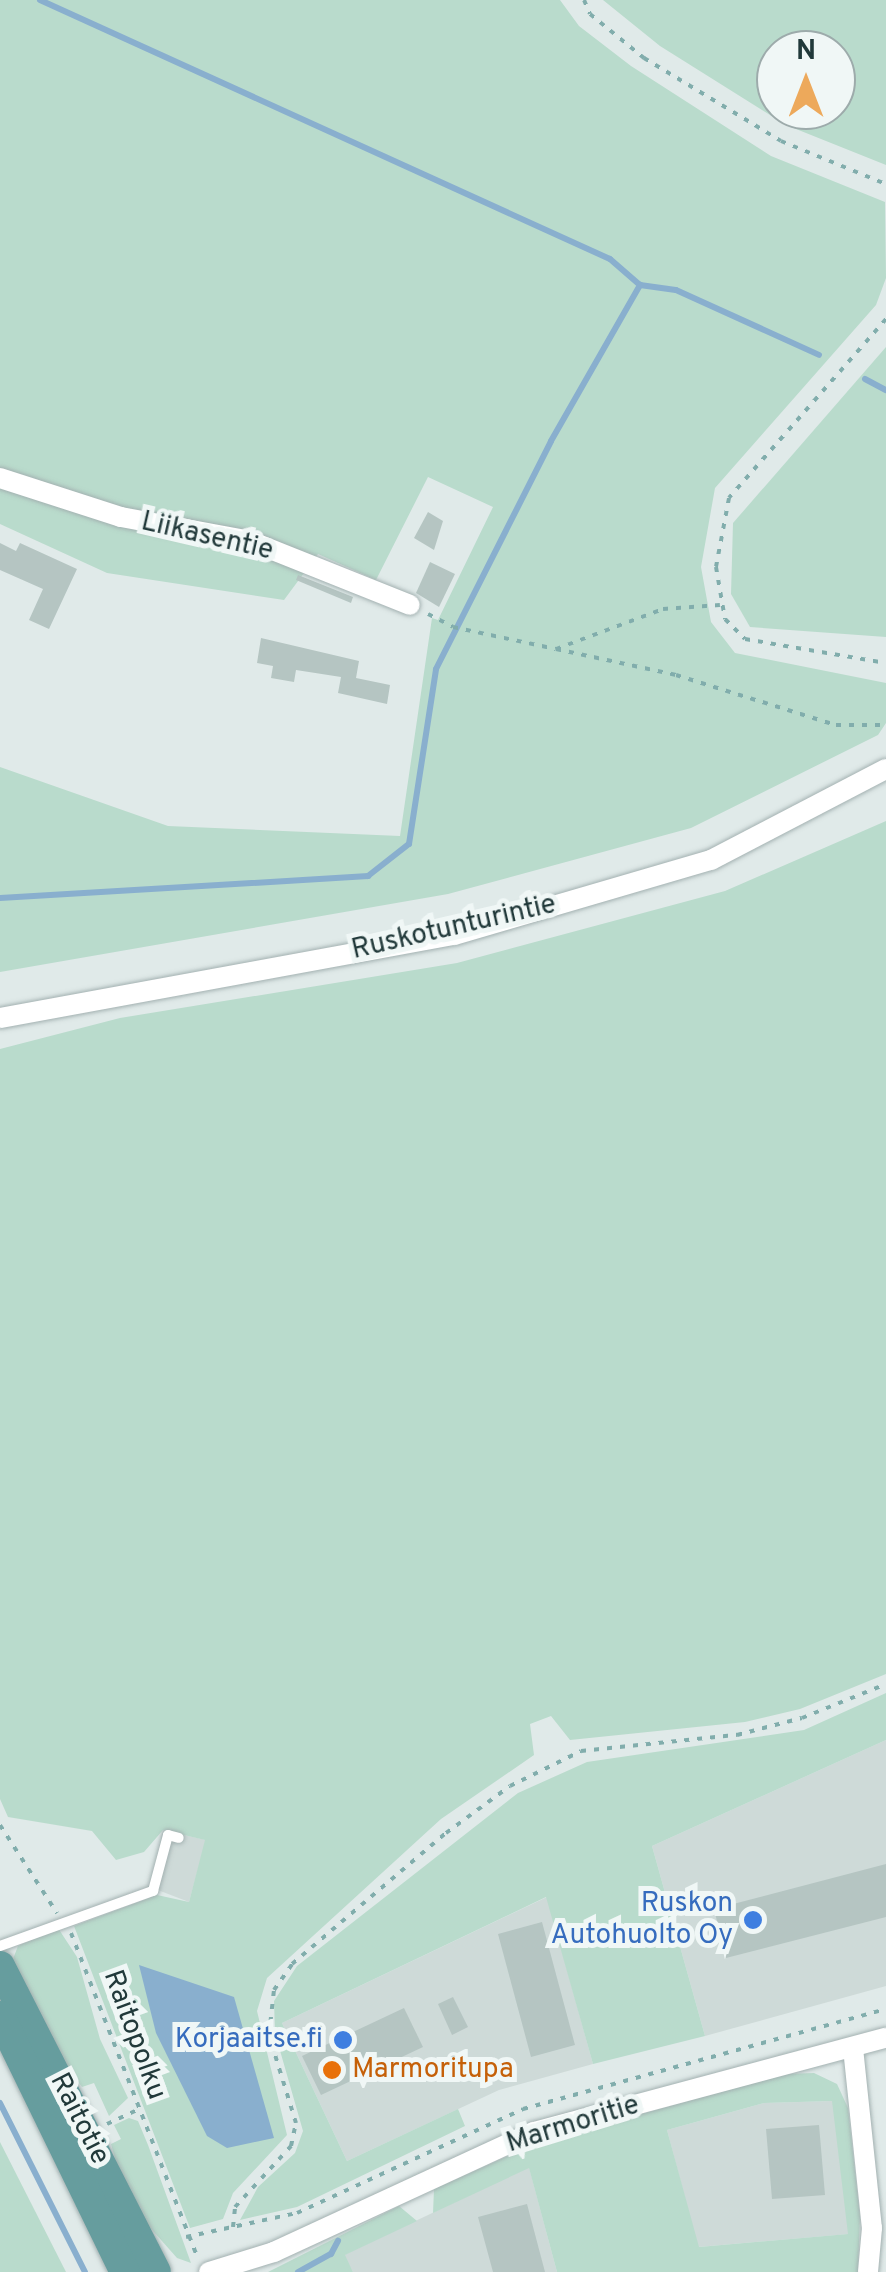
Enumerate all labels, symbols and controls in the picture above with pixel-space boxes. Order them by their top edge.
north arrow [756,30,856,130]
text: N [796,34,816,70]
street label: Liikasentie [138,506,276,568]
street label: Ruskotunturintie [348,888,560,968]
place label: Ruskon Autohuolto Oy [551,1887,733,1953]
marker: Ruskon Autohuolto Oy [742,1909,764,1931]
street label: Raitopolku [95,1966,173,2104]
place label: Korjaaitse.fi [175,2023,323,2057]
marker: Korjaaitse.fi [332,2029,354,2051]
place label: Marmoritupa [352,2053,514,2087]
marker: Marmoritupa [321,2059,343,2081]
street label: Raitotie [42,2068,116,2170]
street label: Marmoritie [502,2089,644,2161]

